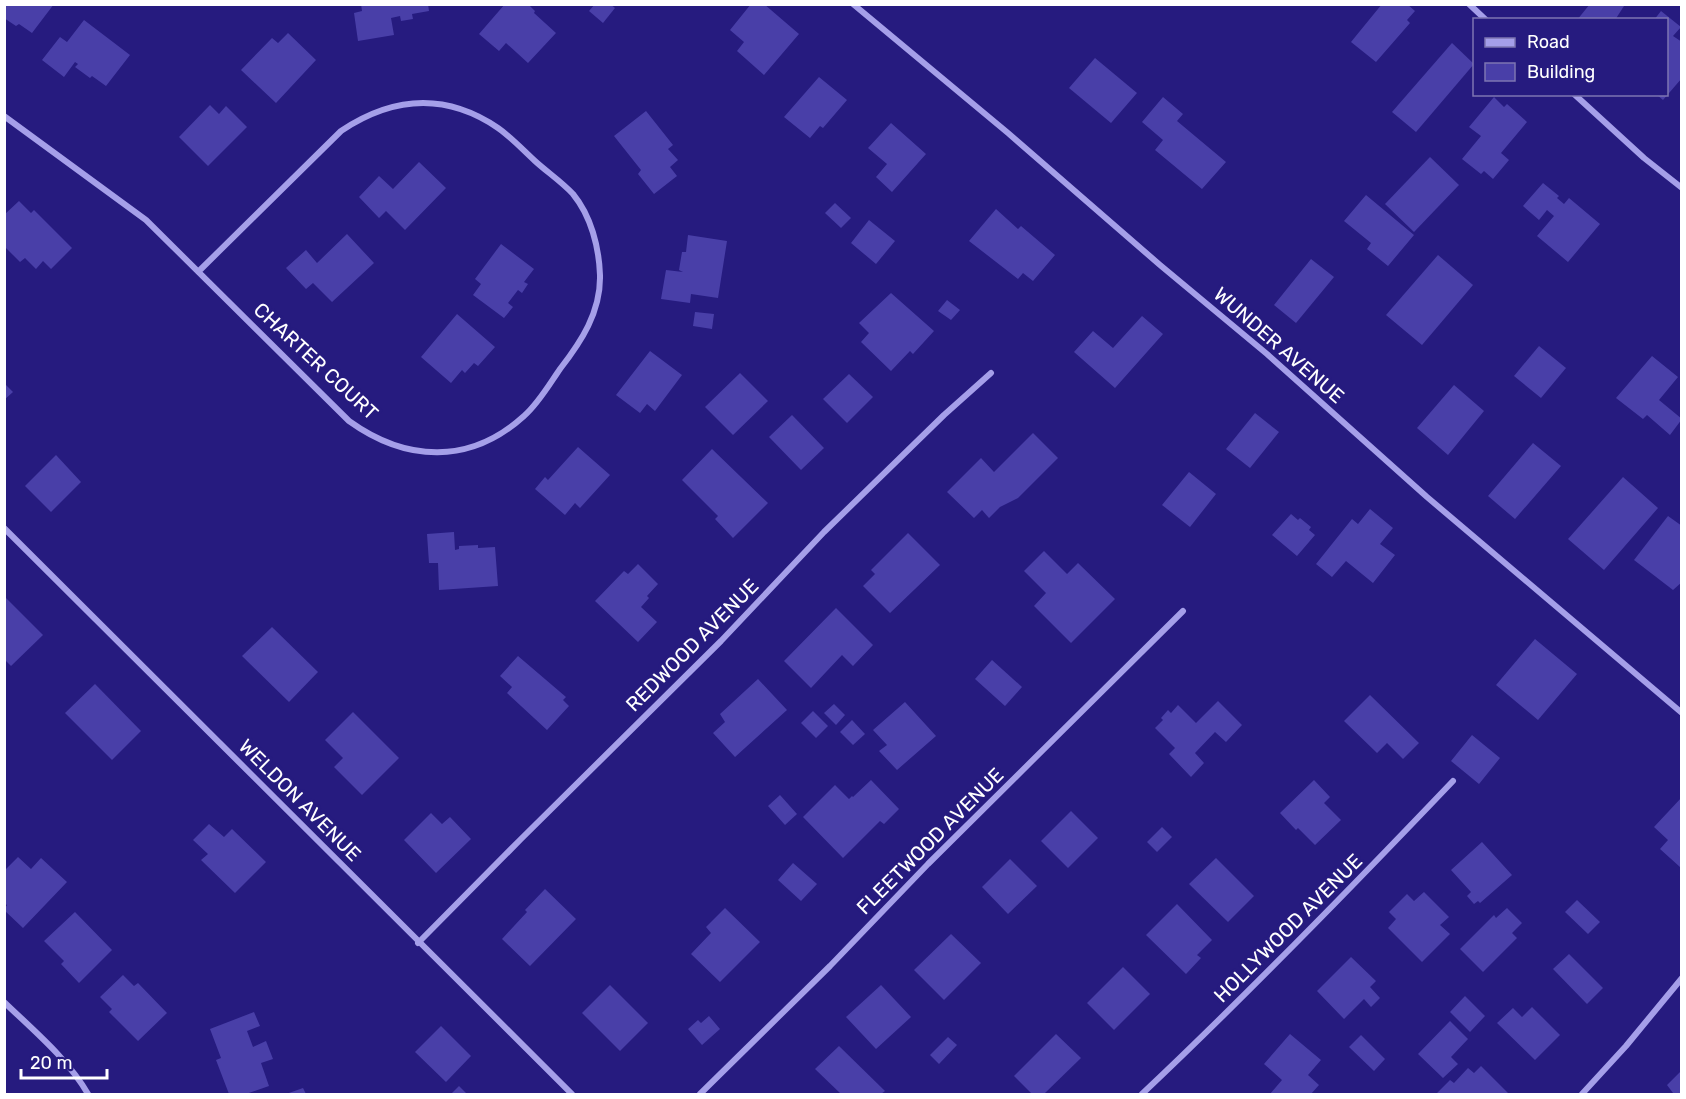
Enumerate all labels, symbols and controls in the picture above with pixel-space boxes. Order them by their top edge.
legend [1473,18,1668,96]
text: Road [1527,31,1570,53]
text: Building [1527,61,1595,83]
street label: WUNDER AVENUE [1209,282,1349,408]
street label: CHARTER COURT [249,297,383,425]
street label: REDWOOD AVENUE [621,574,763,716]
street label: WELDON AVENUE [234,734,366,866]
street label: FLEETWOOD AVENUE [852,763,1008,919]
street label: HOLLYWOOD AVENUE [1209,849,1367,1007]
scale bar [21,1042,106,1080]
text: 20 m [30,1052,72,1074]

